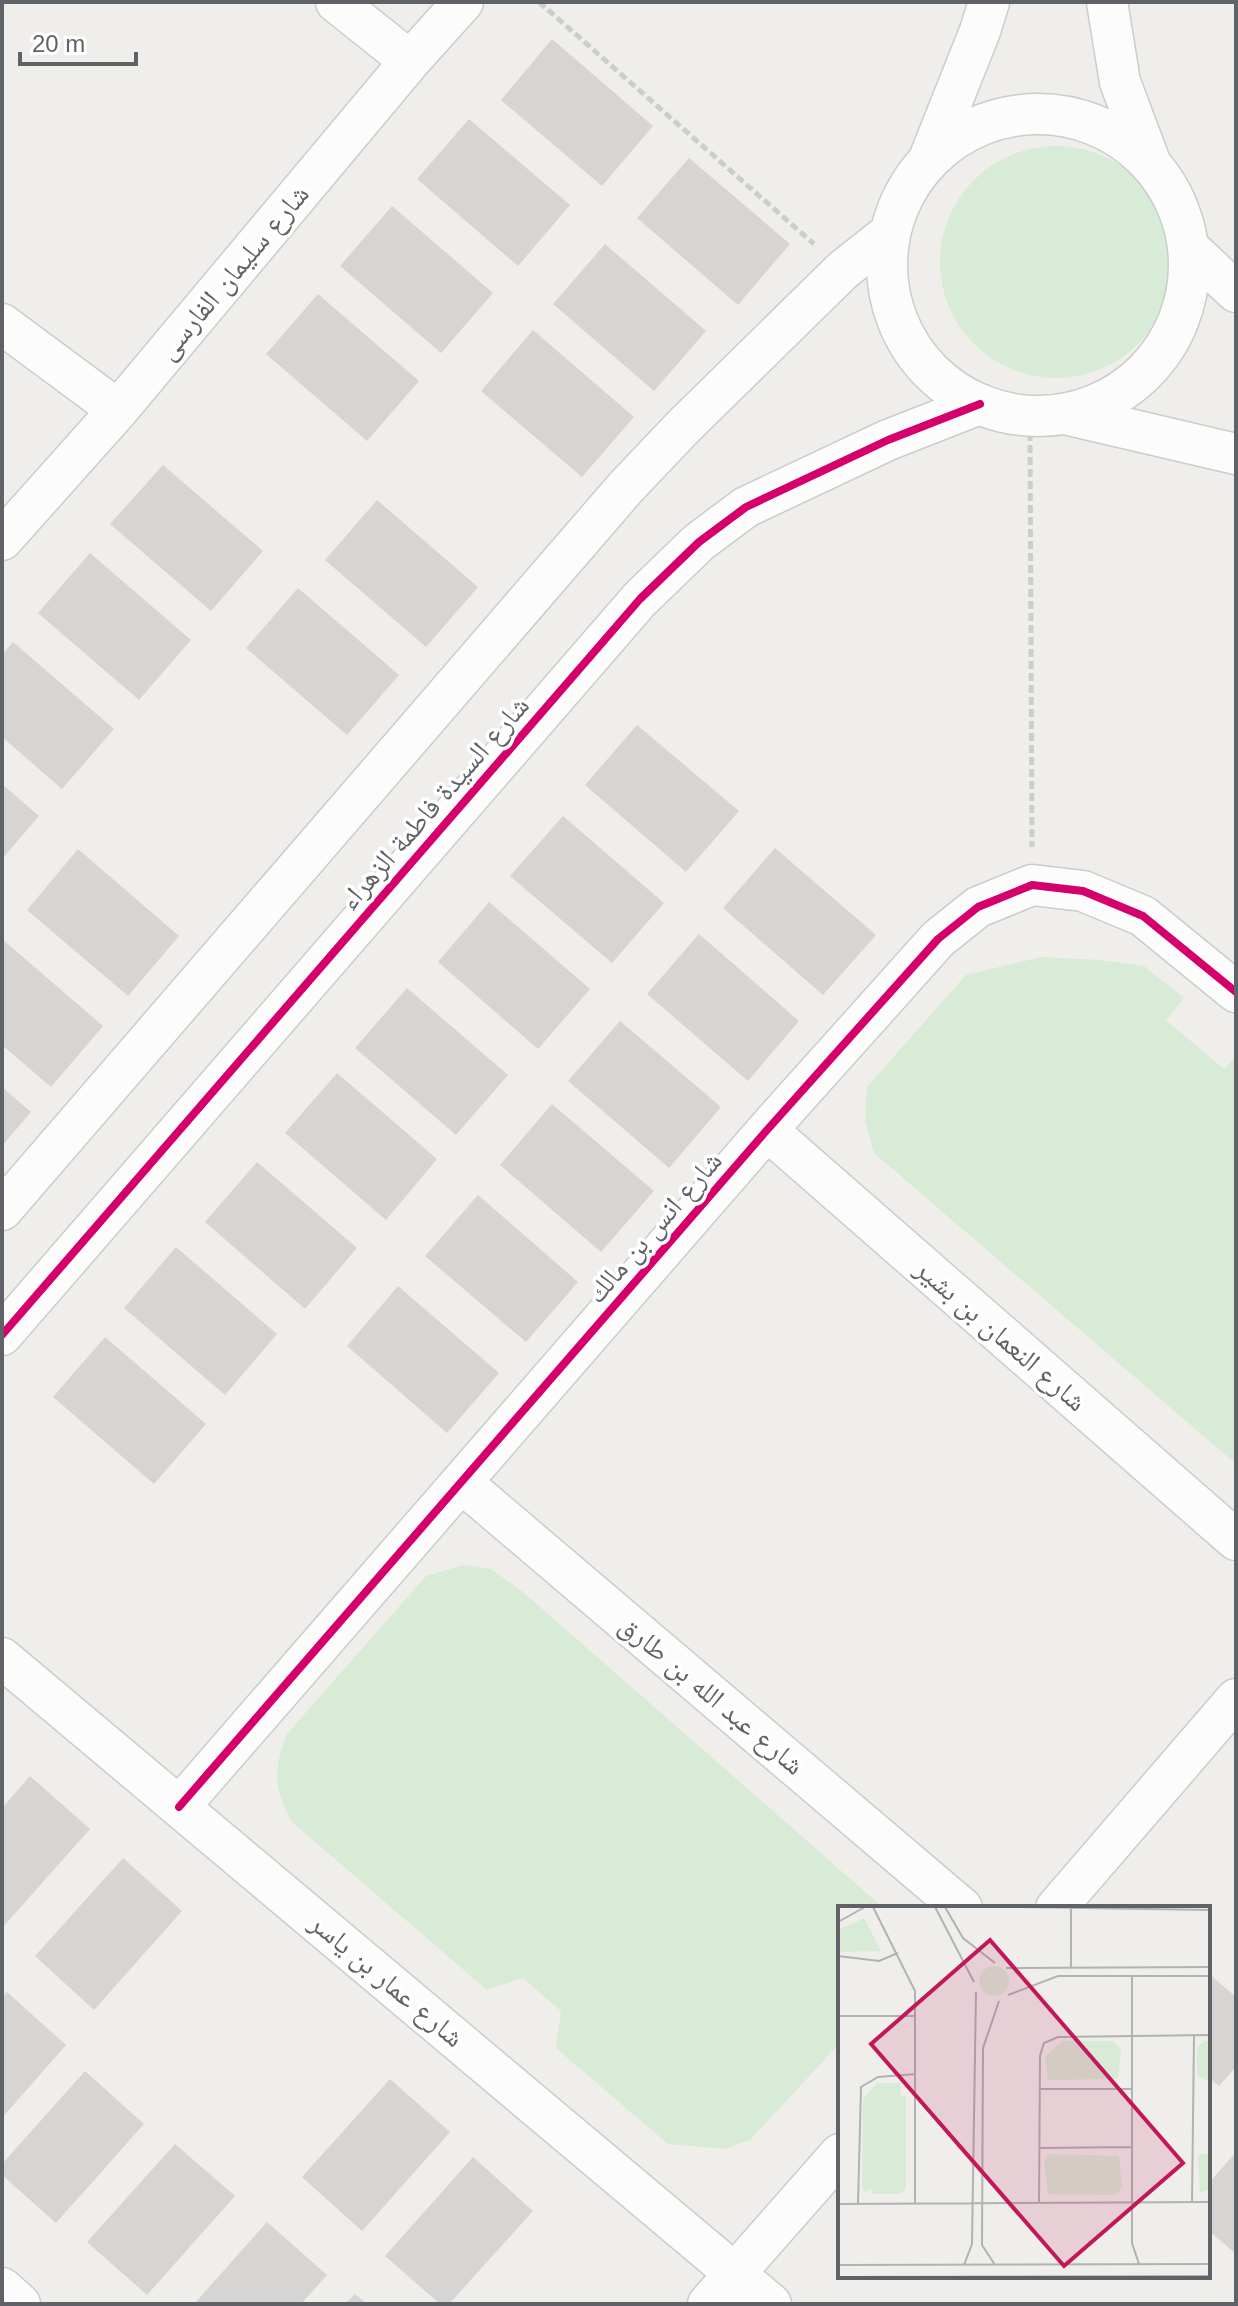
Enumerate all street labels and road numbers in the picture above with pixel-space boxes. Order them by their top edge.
street label: شارع سليمان الفارسى [151,178,317,367]
street label: شارع السيدة فاطمة الزهراء [333,690,537,917]
street label: شارع انس بن مالك [580,1145,729,1310]
street label: شارع النعمان بن بشير [907,1252,1093,1419]
street label: شارع عبد الله بن طارق [612,1609,810,1783]
street label: شارع عمار بن ياسر [302,1906,470,2055]

